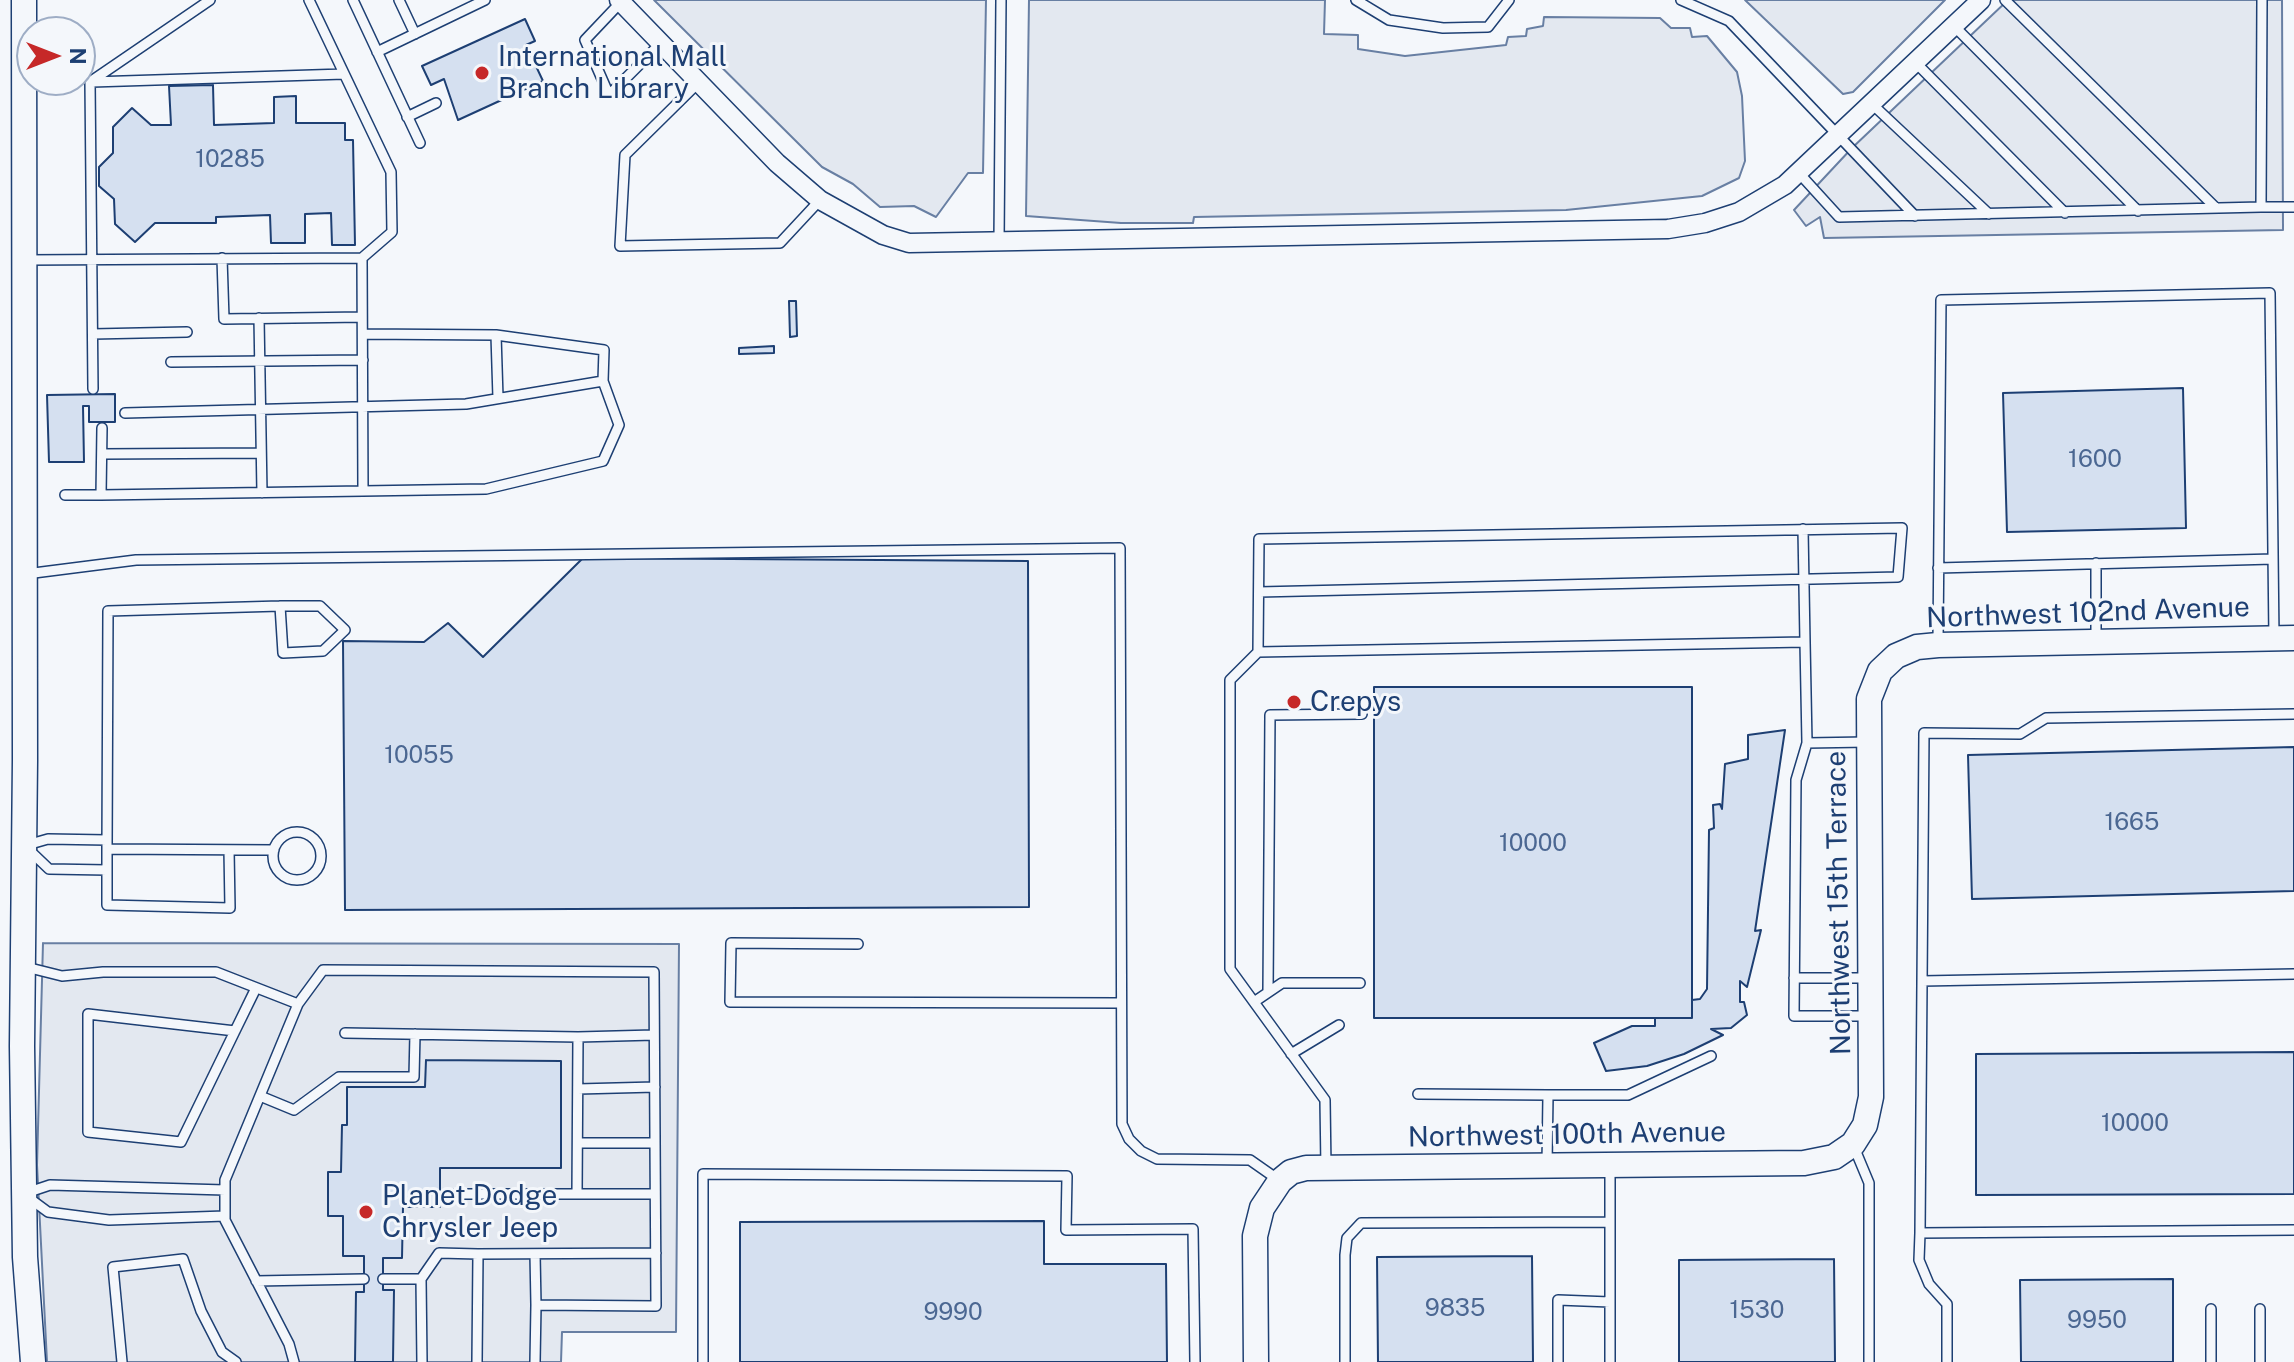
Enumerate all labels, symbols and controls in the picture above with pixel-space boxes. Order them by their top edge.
north arrow [16,16,96,96]
place label: International Mall Branch Library [498,40,727,106]
text: N [65,47,91,65]
marker: International Mall Branch Library [473,64,491,82]
house number: 10285 [195,146,265,174]
house number: 1600 [2068,446,2122,474]
street label: Northwest 102nd Avenue [1926,591,2250,635]
place label: Crepys [1310,685,1401,719]
marker: Crepys [1285,693,1303,711]
house number: 10055 [384,742,454,770]
street label: Northwest 15th Terrace [1820,751,1858,1055]
house number: 1665 [2105,809,2159,837]
house number: 10000 [1499,830,1567,858]
house number: 10000 [2101,1110,2169,1138]
street label: Northwest 100th Avenue [1408,1115,1726,1155]
place label: Planet Dodge Chrysler Jeep [382,1179,558,1245]
marker: Planet Dodge Chrysler Jeep [357,1203,375,1221]
house number: 9835 [1425,1295,1485,1323]
house number: 1530 [1730,1297,1784,1325]
house number: 9990 [923,1299,983,1327]
house number: 9950 [2067,1307,2127,1335]

